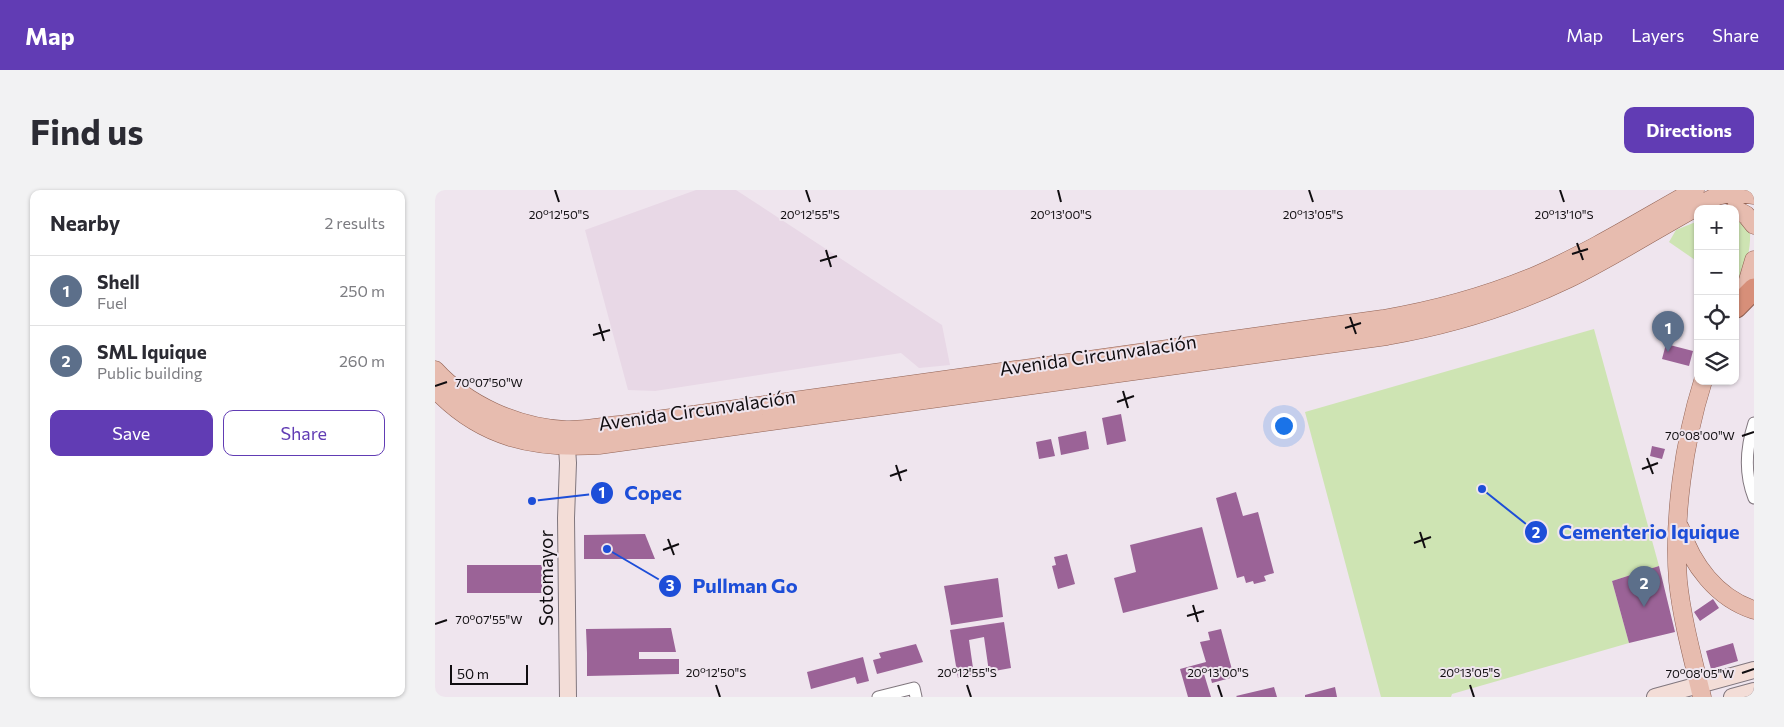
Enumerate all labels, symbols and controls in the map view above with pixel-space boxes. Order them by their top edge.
text: Map [25,21,75,50]
text: Map [1566,24,1603,46]
text: Layers [1631,24,1684,46]
text: Share [1712,24,1759,46]
button: Directions [1624,107,1754,153]
text: Find us [30,109,144,152]
map controls [1694,205,1739,385]
button: + [1694,205,1739,250]
text: 20°12'50"S [529,207,589,221]
text: 20°12'55"S [780,207,840,221]
text: 20°13'00"S [1030,207,1092,221]
text: 20°13'05"S [1283,207,1343,221]
text: 20°13'10"S [1535,207,1593,221]
text: Nearby [50,210,120,235]
text: 2 results [324,213,385,232]
button: − [1694,250,1739,295]
text: Shell [97,270,140,293]
text: 1 [62,281,70,300]
text: 250 m [339,281,385,300]
text: Fuel [97,293,127,312]
button: locate [1694,295,1739,340]
pin: 1 [1652,311,1684,352]
street label: Avenida Circunvalación [998,329,1198,380]
text: SML Iquique [97,340,207,363]
button: layers [1694,340,1739,385]
text: 2 [61,351,71,370]
text: 260 m [339,351,385,370]
text: Public building [97,363,202,382]
text: 70°07'50"W [455,375,523,389]
street label: Avenida Circunvalación [597,384,797,435]
button: Save [50,410,213,456]
button: Share [223,410,385,456]
your location [1271,413,1297,439]
text: 70°08'00"W [1665,428,1735,442]
callout: Copec [590,475,692,510]
text: Copec [624,480,682,504]
text: 1 [599,483,605,501]
callout: Cementerio Iquique [1523,515,1749,550]
text: Cementerio Iquique [1559,519,1740,543]
text: 2 [1532,523,1540,541]
street label: Sotomayor [534,530,557,626]
pin: 2 [1628,566,1660,607]
callout: Pullman Go [658,568,808,603]
text: Pullman Go [692,573,798,597]
text: 3 [666,576,675,594]
text: 70°07'55"W [456,612,522,626]
scale bar [450,662,527,685]
text: 50 m [457,665,489,682]
text: 20°12'50"S [686,665,746,679]
text: 20°12'55"S [937,665,997,679]
text: 20°13'00"S [1187,665,1249,679]
text: 20°13'05"S [1440,665,1500,679]
text: 70°08'05"W [1666,666,1734,680]

